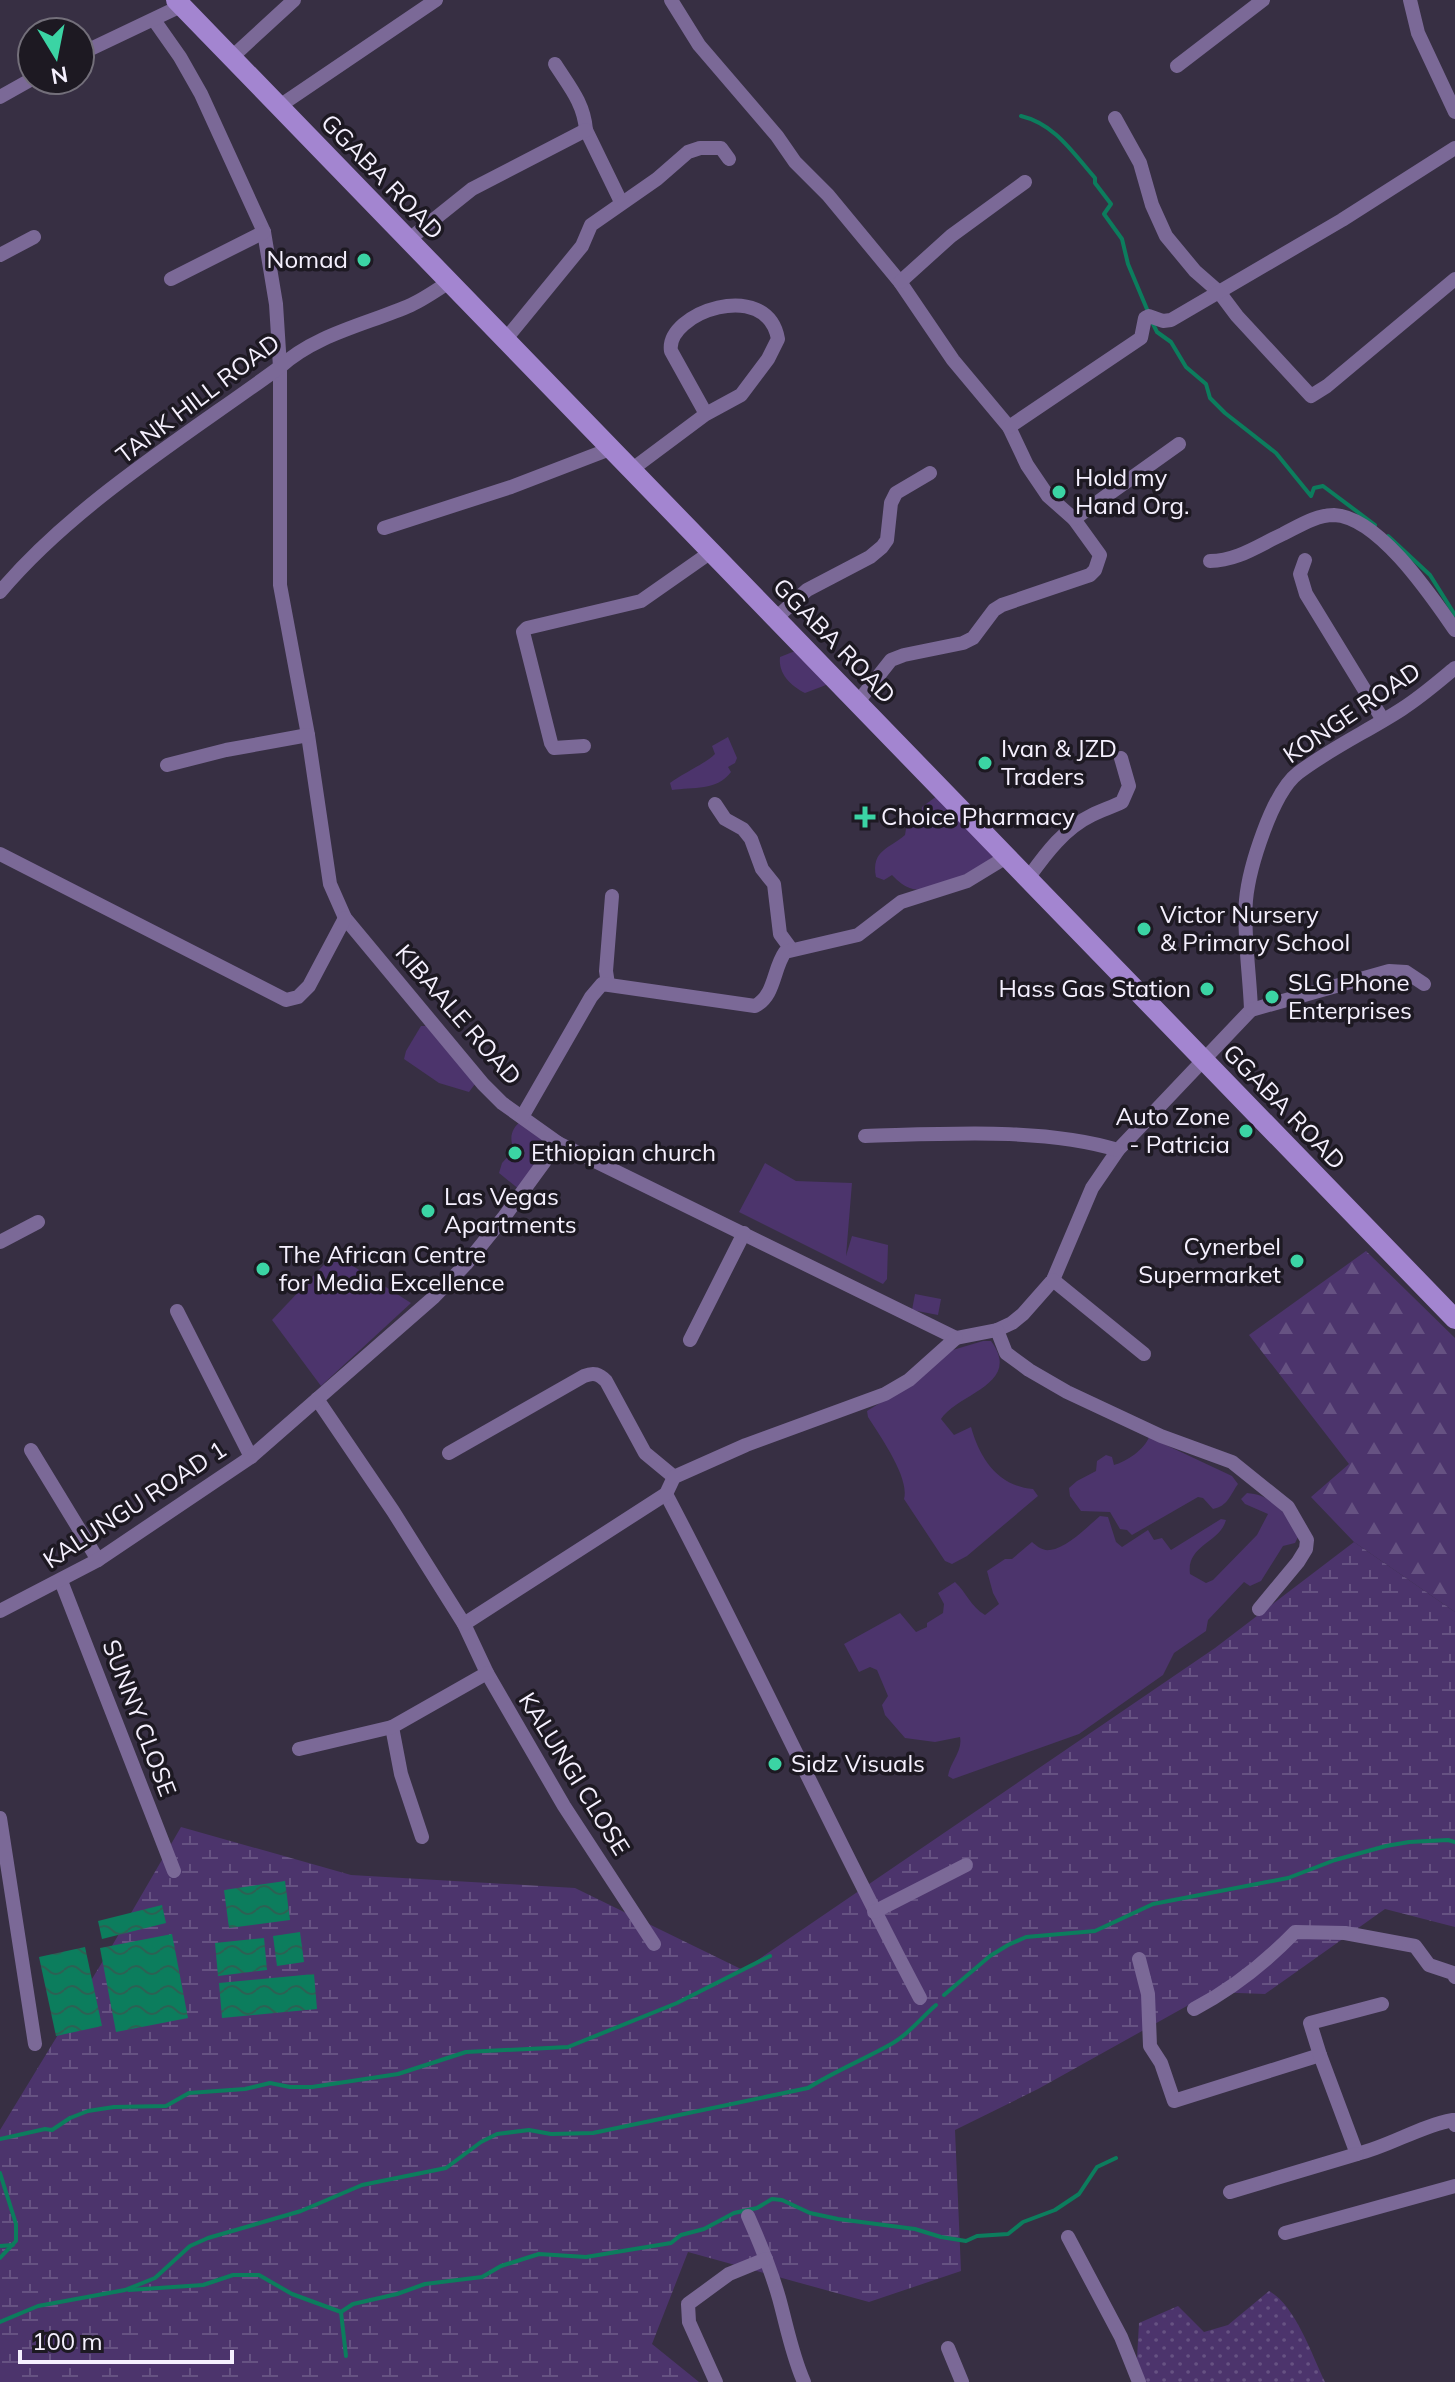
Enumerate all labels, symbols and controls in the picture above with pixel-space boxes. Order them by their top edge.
north arrow [16,16,96,96]
text: N [49,60,70,91]
street label: GGABA ROAD [315,107,450,245]
place label: Nomad [266,244,348,274]
marker: Nomad [355,251,373,269]
street label: TANK HILL ROAD [110,327,285,469]
place label: Hold my Hand Org. [1075,462,1190,520]
marker: Hold my Hand Org. [1050,483,1068,501]
street label: GGABA ROAD [767,571,902,709]
street label: KONGE ROAD [1277,655,1426,769]
place label: Ivan & JZD Traders [1001,733,1117,791]
marker: Ivan & JZD Traders [976,754,994,772]
place label: Choice Pharmacy [881,801,1075,831]
marker: Choice Pharmacy [856,808,874,826]
place label: Victor Nursery & Primary School [1160,899,1350,957]
marker: Victor Nursery & Primary School [1135,920,1153,938]
street label: KIBAALE ROAD [390,938,528,1091]
place label: SLG Phone Enterprises [1288,967,1412,1025]
place label: Hass Gas Station [998,973,1191,1003]
marker: Hass Gas Station [1198,980,1216,998]
marker: SLG Phone Enterprises [1263,988,1281,1006]
street label: GGABA ROAD [1217,1037,1352,1175]
place label: Auto Zone - Patricia [1115,1101,1230,1159]
marker: Auto Zone - Patricia [1237,1122,1255,1140]
place label: Ethiopian church [531,1137,716,1167]
marker: Ethiopian church [506,1144,524,1162]
place label: Las Vegas Apartments [444,1181,577,1239]
marker: Las Vegas Apartments [419,1202,437,1220]
place label: Cynerbel Supermarket [1138,1231,1281,1289]
place label: The African Centre for Media Excellence [279,1239,505,1297]
marker: Cynerbel Supermarket [1288,1252,1306,1270]
marker: The African Centre for Media Excellence [254,1260,272,1278]
street label: KALUNGU ROAD 1 [37,1434,232,1575]
street label: SUNNY CLOSE [96,1635,184,1800]
street label: KALUNGI CLOSE [513,1687,637,1860]
place label: Sidz Visuals [791,1748,925,1778]
marker: Sidz Visuals [766,1755,784,1773]
scale bar [20,2314,232,2364]
text: 100 m [32,2326,103,2356]

